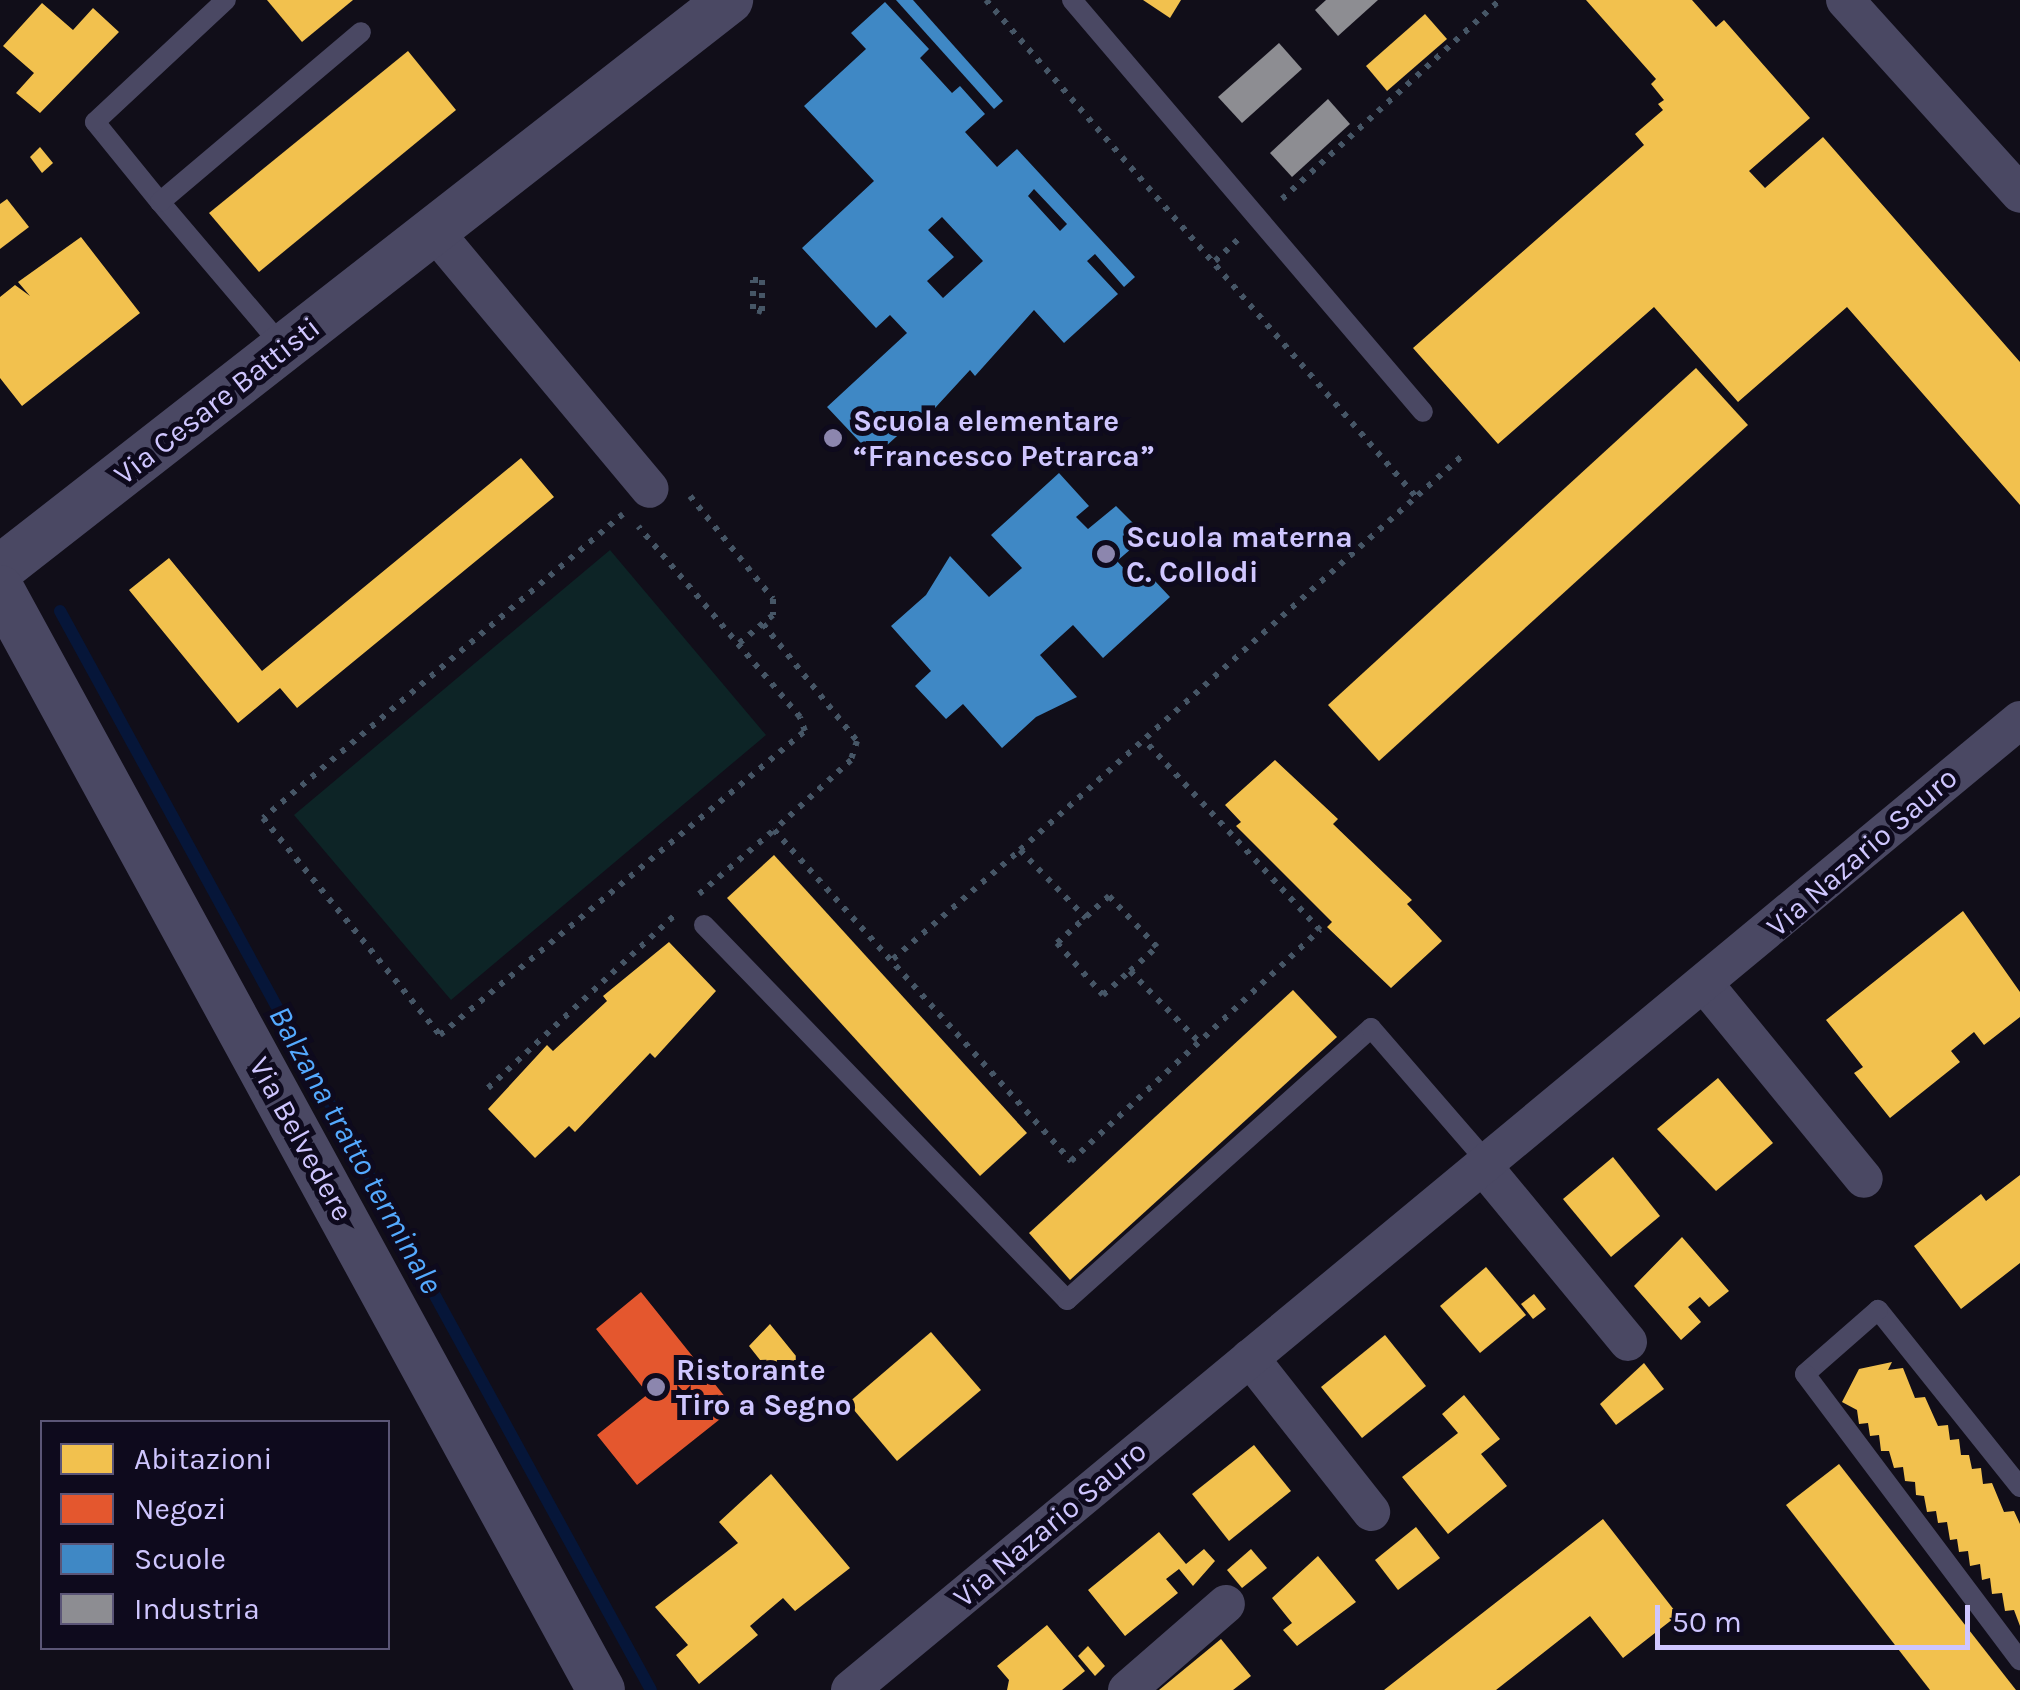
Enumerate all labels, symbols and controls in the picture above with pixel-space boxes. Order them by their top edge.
street label: Via Cesare Battisti [107,309,327,493]
place label: Scuola elementare “Francesco Petrarca” [853,403,1154,474]
marker: Scuola elementare “Francesco Petrarca” [822,427,844,449]
place label: Scuola materna C. Collodi [1126,519,1353,590]
marker: Scuola materna C. Collodi [1095,543,1117,565]
street label: Via Nazario Sauro [1759,759,1965,945]
water label: Balzana tratto terminale [260,999,450,1301]
street label: Via Belvedere [241,1051,361,1227]
place label: Ristorante Tiro a Segno [676,1352,851,1422]
marker: Ristorante Tiro a Segno [645,1376,667,1398]
legend [40,1420,390,1650]
street label: Via Nazario Sauro [946,1433,1154,1615]
text: Abitazioni [134,1441,272,1477]
text: Negozi [134,1491,226,1527]
text: Scuole [134,1541,226,1577]
scale bar [1660,1585,1975,1647]
text: Industria [134,1591,260,1627]
text: 50 m [1672,1604,1742,1640]

